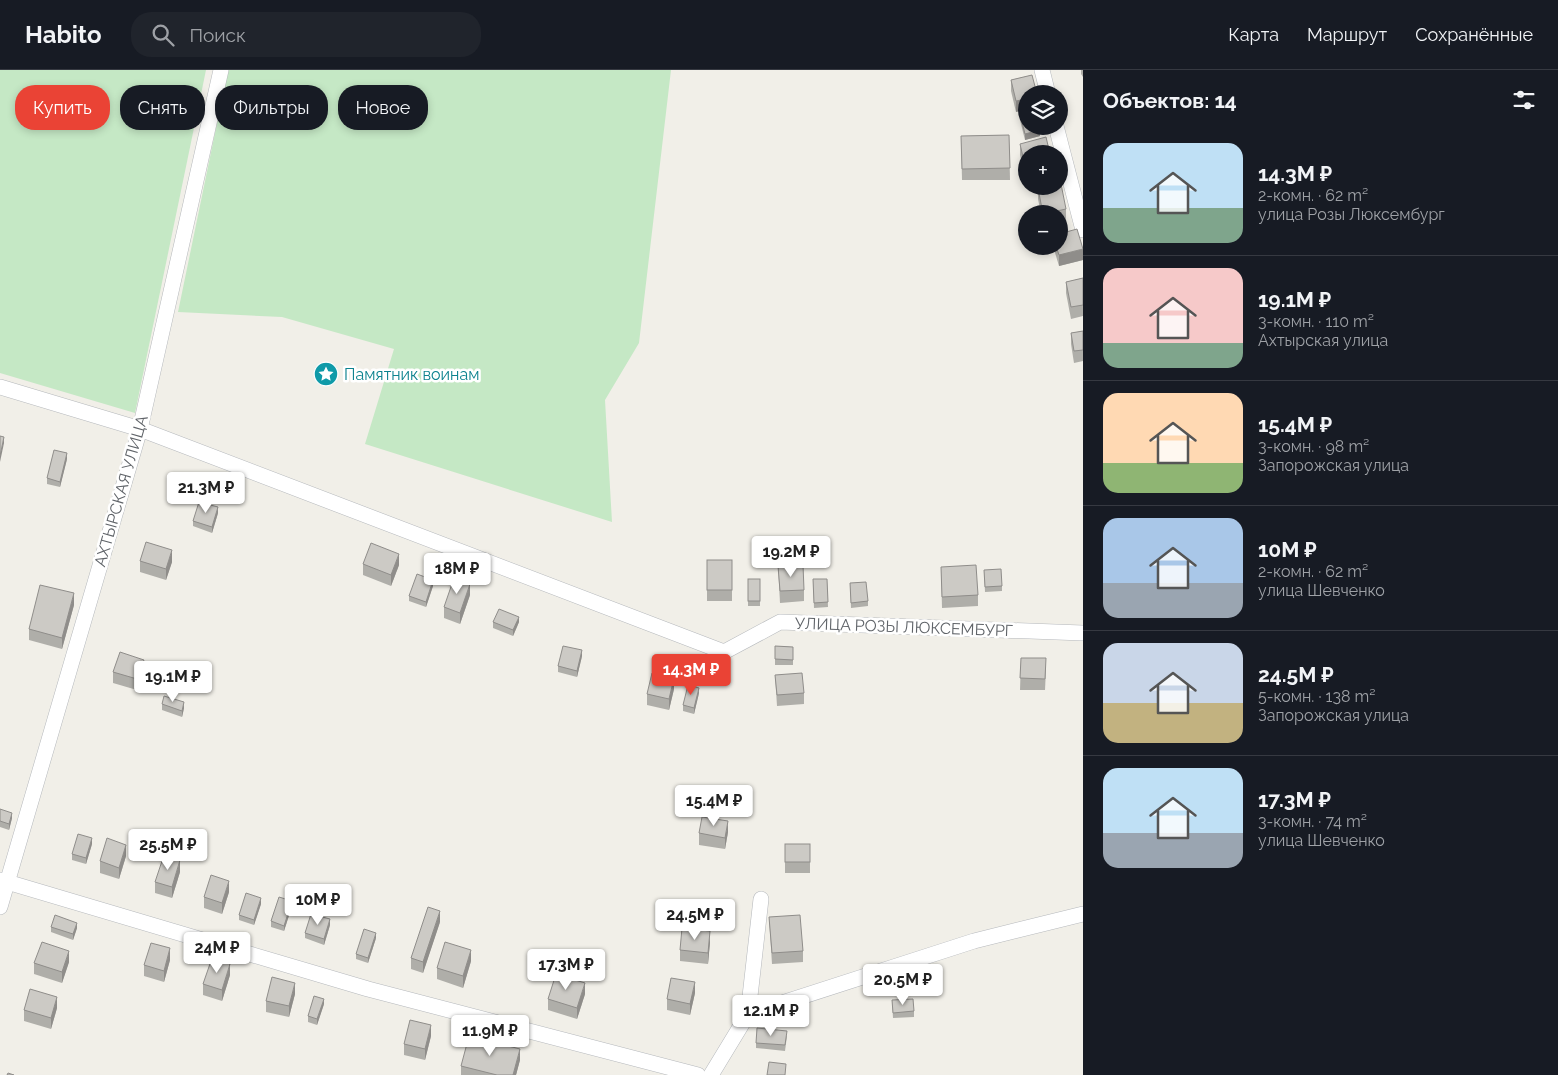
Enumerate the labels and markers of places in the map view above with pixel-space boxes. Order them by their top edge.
place icon: Памятник воинам [313,361,339,387]
place label: Памятник воинам [344,365,479,384]
pin: 21.3M ₽ [160,472,252,514]
pin: 19.2M ₽ [745,536,837,578]
pin: 18M ₽ [422,552,492,595]
pin: 14.3M ₽ [645,654,737,696]
pin: 19.1M ₽ [127,660,219,703]
pin: 15.4M ₽ [668,784,760,827]
pin: 25.5M ₽ [122,828,214,871]
pin: 10M ₽ [283,884,353,926]
pin: 24.5M ₽ [649,898,741,941]
pin: 24M ₽ [182,932,252,974]
pin: 17.3M ₽ [520,948,612,991]
pin: 20.5M ₽ [857,964,949,1006]
pin: 12.1M ₽ [725,994,817,1037]
pin: 11.9M ₽ [444,1014,536,1057]

